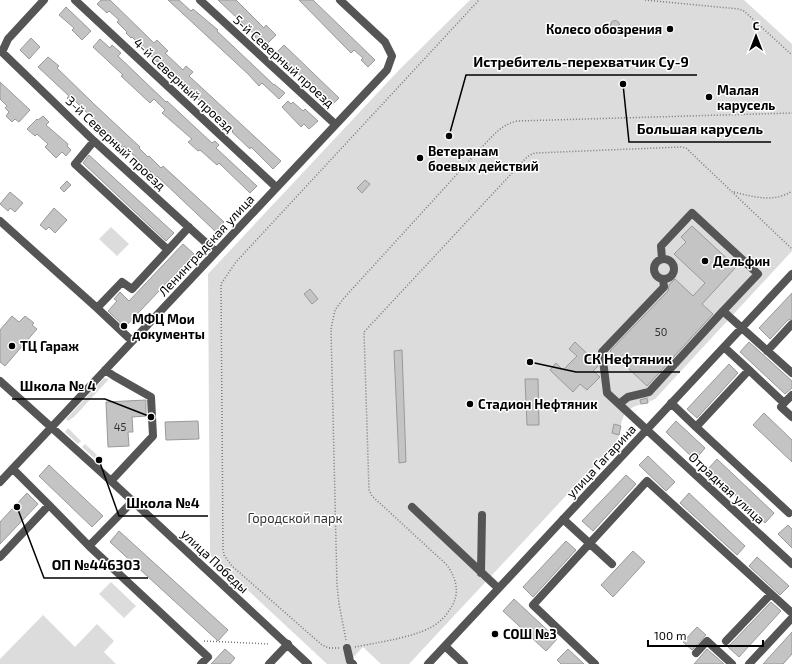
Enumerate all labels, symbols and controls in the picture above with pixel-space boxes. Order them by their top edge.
street label: 5-й Северный проезд [230,11,338,111]
north arrow [736,16,776,56]
text: С [753,19,760,32]
place label: Колесо обозрения [546,21,662,37]
marker: Колесо обозрения [665,24,675,34]
street label: 4-й Северный проезд [130,34,238,136]
callout: Истребитель-перехватчик Су-9 [466,49,697,75]
text: Истребитель-перехватчик Су-9 [473,53,689,70]
place label: Малая карусель [717,82,775,113]
marker: Малая карусель [704,92,714,102]
street label: 3-й Северный проезд [63,93,170,194]
callout: Большая карусель [629,116,771,142]
text: Большая карусель [637,120,764,137]
place label: Ветеранам боевых действий [428,143,539,174]
marker: Ветеранам боевых действий [415,153,425,163]
street label: Ленинградская улица [155,191,257,299]
place label: Дельфин [713,253,770,269]
marker: Дельфин [700,256,710,266]
place label: МФЦ Мои документы [132,311,205,342]
marker: МФЦ Мои документы [119,321,129,331]
house number: 50 [655,325,667,338]
place label: ТЦ Гараж [20,338,79,354]
marker: ТЦ Гараж [7,341,17,351]
callout: СК Нефтяник [576,346,680,372]
text: СК Нефтяник [584,350,672,367]
callout: Школа № 4 [12,373,105,399]
text: Школа № 4 [20,377,96,394]
place label: Стадион Нефтяник [478,396,598,412]
marker: Стадион Нефтяник [465,399,475,409]
house number: 45 [114,420,126,433]
street label: улица Гагарина [563,421,639,501]
street label: Отрадная улица [686,449,768,527]
callout: Школа №4 [119,490,208,516]
text: Школа №4 [126,494,200,511]
park label: Городской парк [248,510,343,526]
street label: улица Победы [178,526,252,596]
callout: ОП №446303 [44,552,148,578]
text: ОП №446303 [52,556,140,573]
scale bar [648,622,763,648]
place label: СОШ №3 [503,626,557,642]
text: 100 m [654,628,686,642]
marker: СОШ №3 [490,629,500,639]

